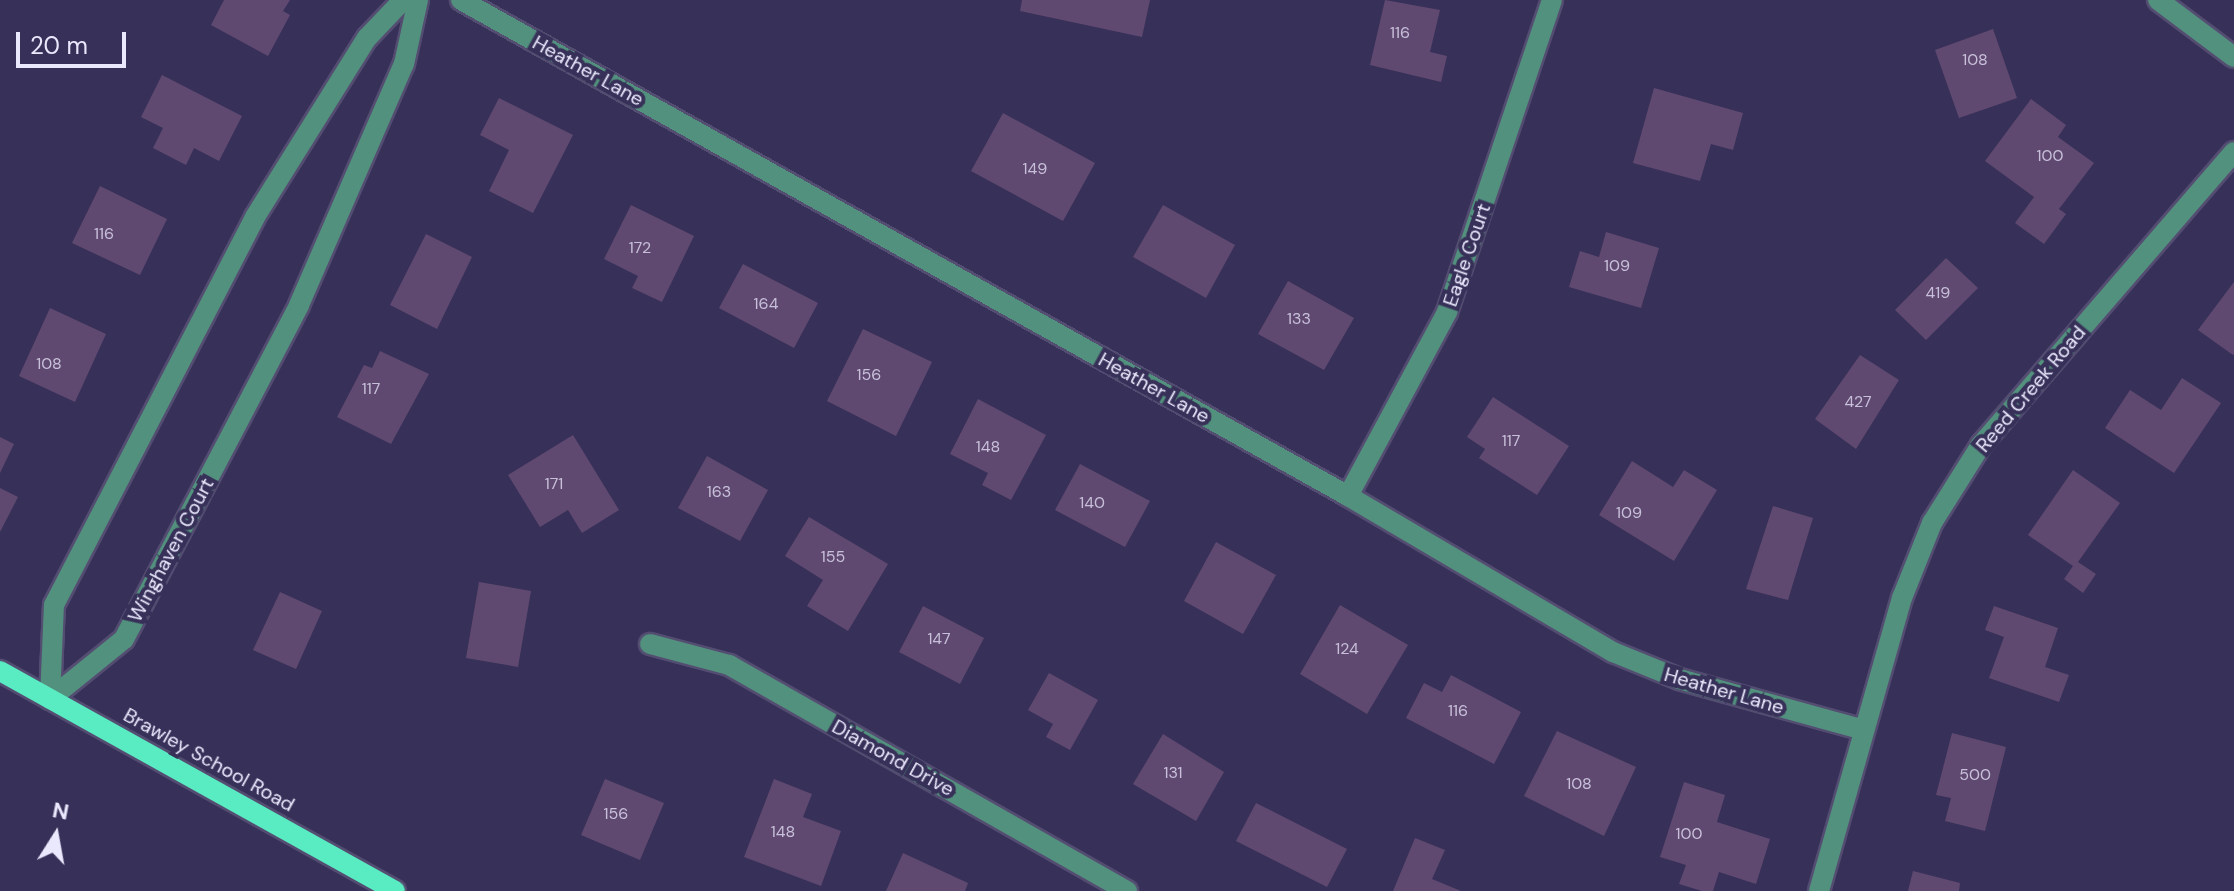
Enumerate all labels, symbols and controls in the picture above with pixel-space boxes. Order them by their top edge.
scale bar [20,16,130,66]
house number: 116 [1390,23,1410,43]
text: 20 m [30,30,88,61]
street label: Heather Lane [528,31,648,111]
house number: 108 [1962,50,1988,70]
house number: 100 [2037,146,2063,166]
house number: 149 [1023,159,1047,179]
street label: Eagle Court [1438,200,1496,310]
house number: 116 [94,224,114,244]
house number: 172 [629,238,651,258]
house number: 109 [1604,256,1630,276]
house number: 419 [1926,283,1950,303]
house number: 164 [754,294,778,314]
house number: 133 [1287,309,1311,329]
street label: Reed Creek Road [1971,321,2091,457]
street label: Heather Lane [1094,348,1214,428]
house number: 108 [36,354,62,374]
house number: 156 [857,365,881,385]
house number: 117 [362,379,380,399]
house number: 427 [1844,392,1872,412]
house number: 117 [1502,431,1520,451]
house number: 148 [976,437,1000,457]
street label: Winghaven Court [123,474,219,626]
house number: 171 [545,474,563,494]
house number: 163 [707,482,731,502]
house number: 140 [1079,493,1105,513]
house number: 109 [1616,503,1642,523]
house number: 155 [821,547,845,567]
house number: 147 [927,629,951,649]
house number: 124 [1335,639,1359,659]
street label: Heather Lane [1661,662,1787,720]
house number: 116 [1448,701,1468,721]
street label: Brawley School Road [119,703,299,817]
street label: Diamond Drive [828,715,958,801]
house number: 131 [1163,763,1183,783]
house number: 500 [1959,765,1991,785]
house number: 108 [1566,774,1592,794]
north arrow [16,795,96,875]
text: N [50,795,71,827]
house number: 156 [604,804,628,824]
house number: 148 [771,822,795,842]
house number: 100 [1676,824,1702,844]

